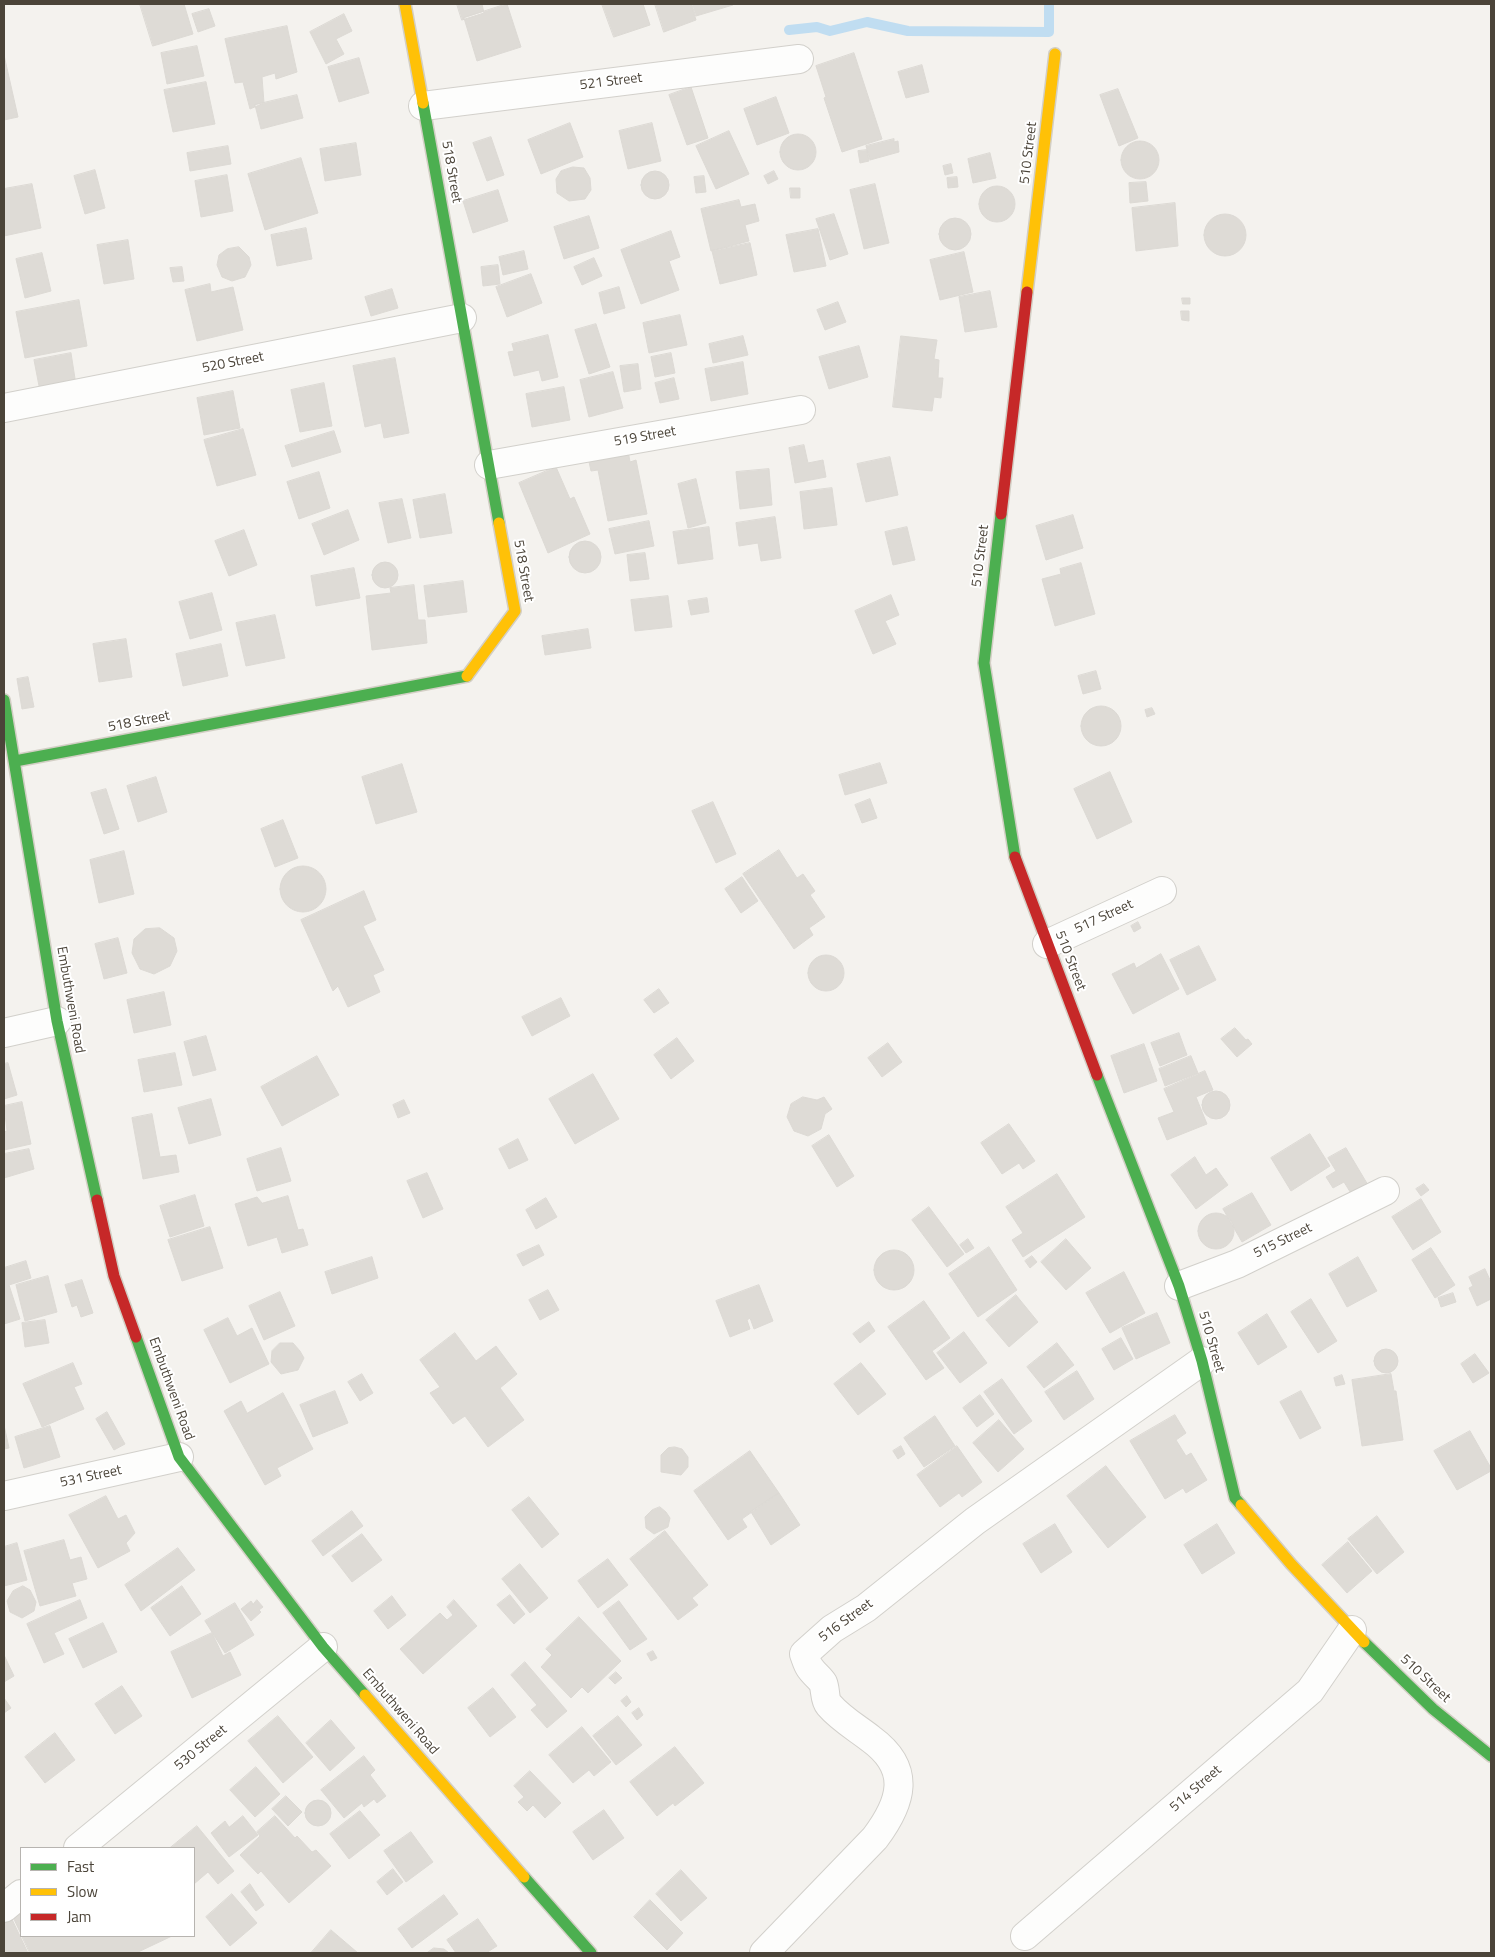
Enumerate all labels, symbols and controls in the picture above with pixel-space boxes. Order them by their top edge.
street label: 521 Street [579,70,643,94]
street label: 510 Street [1017,121,1041,185]
street label: 518 Street [437,140,465,204]
street label: 520 Street [201,349,265,377]
street label: 519 Street [613,423,677,451]
street label: 510 Street [969,524,993,588]
street label: 518 Street [509,539,537,603]
street label: 518 Street [107,708,171,736]
street label: 517 Street [1072,896,1136,938]
street label: 510 Street [1051,929,1089,993]
street label: Embuthweni Road [52,945,88,1055]
street label: 515 Street [1251,1220,1315,1262]
street label: 510 Street [1194,1310,1228,1374]
street label: Embuthweni Road [145,1335,197,1443]
street label: 531 Street [59,1462,123,1492]
street label: 516 Street [816,1596,876,1646]
street label: 510 Street [1396,1651,1454,1707]
street label: Embuthweni Road [358,1666,442,1758]
street label: 530 Street [171,1722,231,1774]
street label: 514 Street [1167,1762,1225,1816]
legend [20,1847,195,1937]
text: Fast [67,1855,94,1878]
text: Slow [67,1880,98,1903]
text: Jam [67,1905,91,1928]

